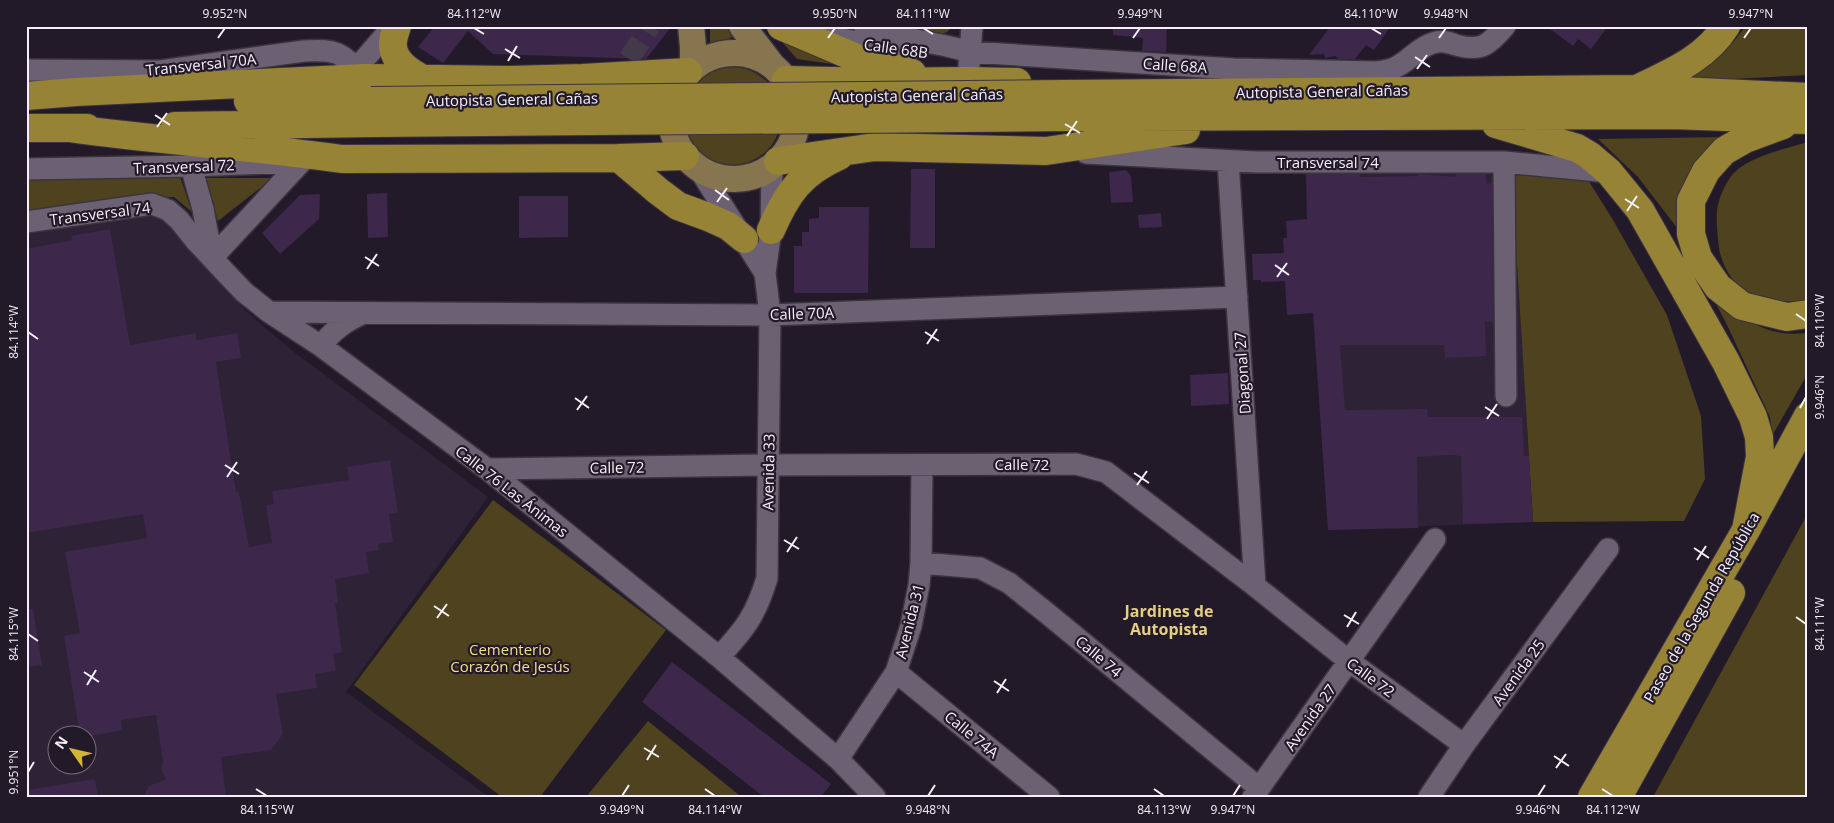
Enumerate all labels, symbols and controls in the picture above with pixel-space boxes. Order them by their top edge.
text: 9.952°N [203,5,247,22]
text: 84.112°W [447,5,501,22]
text: 9.950°N [813,5,857,22]
text: 84.111°W [896,5,950,22]
text: 9.949°N [1118,5,1162,22]
text: 84.110°W [1344,5,1398,22]
text: 9.948°N [1424,5,1468,22]
text: 9.947°N [1729,5,1773,22]
street label: Calle 68B [863,34,929,62]
street label: Transversal 70A [145,48,258,80]
street label: Calle 68A [1142,53,1208,77]
street label: Autopista General Cañas [1236,79,1408,103]
street label: Autopista General Cañas [831,83,1003,107]
street label: Autopista General Cañas [426,87,598,111]
street label: Transversal 74 [1277,152,1379,172]
street label: Transversal 72 [133,154,235,178]
street label: Transversal 74 [48,197,152,229]
text: 84.110°W [1811,294,1828,348]
street label: Calle 70A [770,302,835,324]
text: 84.114°W [5,305,22,359]
street label: Diagonal 27 [1229,331,1255,415]
text: 9.946°N [1811,375,1828,419]
street label: Avenida 33 [757,433,779,511]
street label: Calle 76 Las Ánimas [452,441,572,541]
street label: Calle 72 [995,454,1049,474]
street label: Calle 72 [589,457,645,477]
street label: Paseo de la Segunda República [1638,508,1764,706]
street label: Avenida 31 [890,581,928,661]
text: 84.111°W [1811,597,1828,651]
district label: Jardines de Autopista [1123,600,1213,640]
text: 84.115°W [5,607,22,661]
street label: Calle 74 [1072,631,1127,682]
street label: Avenida 25 [1487,635,1549,709]
park label: Cementerio Corazón de Jesús [450,639,570,676]
street label: Calle 72 [1343,653,1399,701]
street label: Avenida 27 [1280,680,1340,754]
street label: Calle 74A [941,706,1004,762]
north arrow [48,726,98,776]
text: N [50,732,72,752]
text: 9.951°N [5,750,22,794]
text: 84.115°W [240,801,294,818]
text: 9.949°N [600,801,644,818]
text: 84.114°W [688,801,742,818]
text: 9.948°N [906,801,950,818]
text: 84.113°W [1137,801,1191,818]
text: 9.947°N [1211,801,1255,818]
text: 9.946°N [1516,801,1560,818]
text: 84.112°W [1586,801,1640,818]

